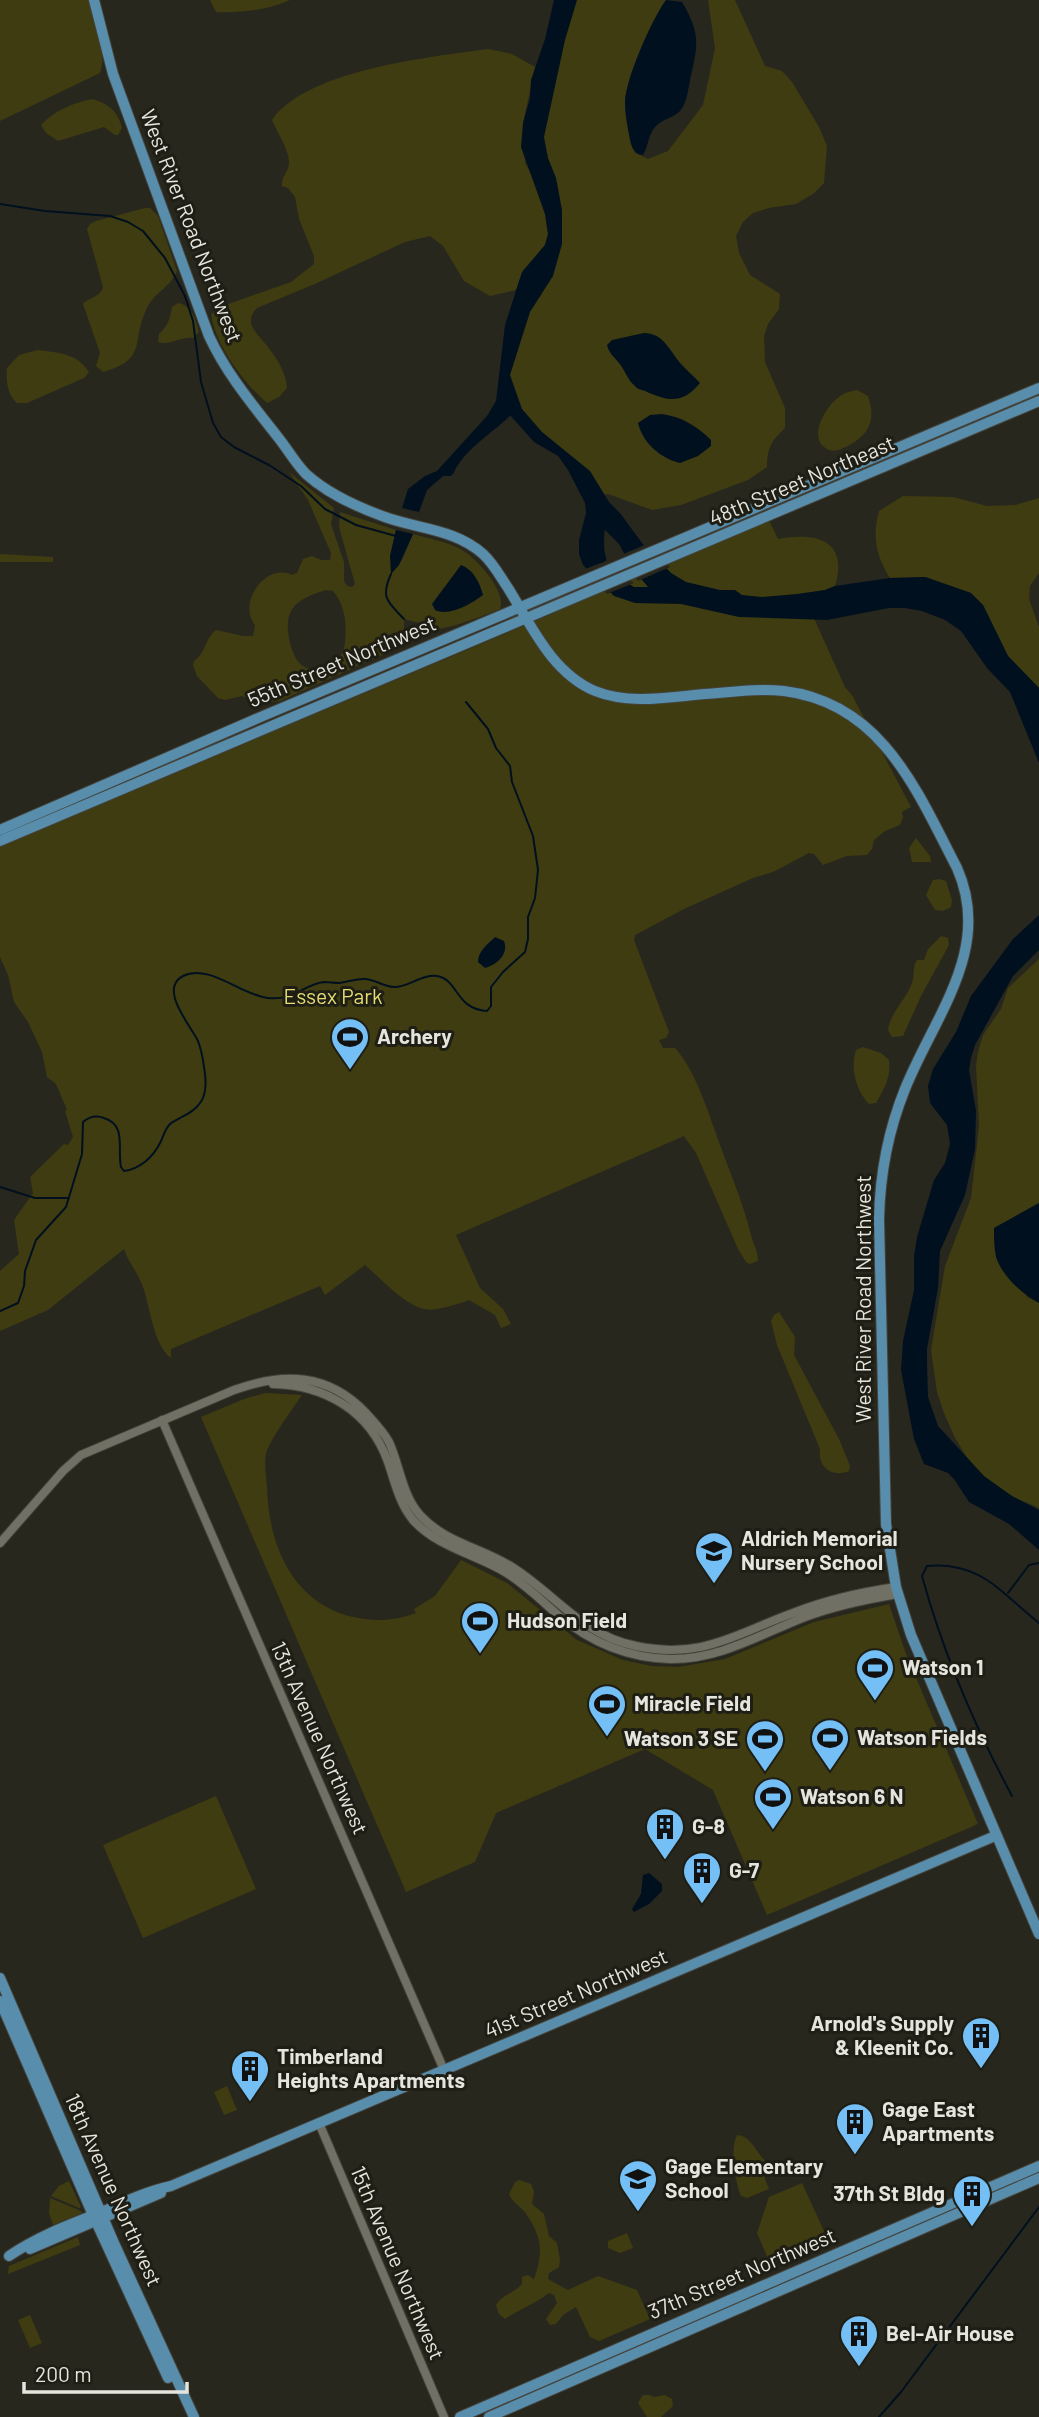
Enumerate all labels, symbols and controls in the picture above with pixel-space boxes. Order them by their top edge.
street label: West River Road Northwest [136,105,248,346]
street label: 48th Street Northeast [705,429,898,530]
street label: 55th Street Northwest [243,610,439,712]
park label: Essex Park [284,983,382,1008]
sports icon: Archery [329,1016,371,1071]
place label: Archery [377,1023,452,1048]
street label: West River Road Northwest [850,1175,875,1423]
place label: Aldrich Memorial Nursery School [741,1525,898,1574]
school or university icon: Aldrich Memorial Nursery School [693,1530,735,1585]
sports icon: Hudson Field [459,1600,501,1655]
place label: Hudson Field [507,1607,627,1632]
street label: 13th Avenue Northwest [267,1637,374,1838]
sports icon: Watson 1 [854,1647,896,1702]
place label: Watson 1 [902,1654,983,1679]
sports icon: Miracle Field [586,1683,628,1738]
place label: Miracle Field [634,1690,751,1715]
sports icon: Watson Fields [809,1717,851,1772]
sports icon: Watson 3 SE [744,1718,786,1773]
place label: Watson Fields [857,1724,987,1749]
place label: Watson 3 SE [624,1725,738,1750]
sports icon: Watson 6 N [752,1776,794,1831]
place label: Watson 6 N [800,1783,903,1808]
building icon: G-8 [644,1806,686,1861]
place label: G-8 [692,1813,725,1838]
building icon: G-7 [681,1850,723,1905]
place label: G-7 [729,1857,760,1882]
street label: 41st Street Northwest [480,1943,671,2042]
place label: Arnold's Supply & Kleenit Co. [810,2010,954,2059]
building icon: Arnold's Supply & Kleenit Co. [960,2015,1002,2070]
place label: Timberland Heights Apartments [277,2043,465,2092]
building icon: Timberland Heights Apartments [229,2048,271,2103]
street label: 18th Avenue Northwest [61,2089,168,2290]
place label: Gage East Apartments [882,2096,994,2145]
building icon: Gage East Apartments [834,2101,876,2156]
place label: Gage Elementary School [665,2153,824,2202]
school or university icon: Gage Elementary School [617,2158,659,2213]
street label: 15th Avenue Northwest [346,2162,451,2363]
building icon: 37th St Bldg [951,2173,993,2228]
place label: 37th St Bldg [833,2180,945,2205]
street label: 37th Street Northwest [644,2222,839,2323]
building icon: Bel-Air House [838,2313,880,2368]
place label: Bel-Air House [886,2320,1014,2345]
scale bar [24,2350,187,2394]
text: 200 m [35,2361,92,2386]

